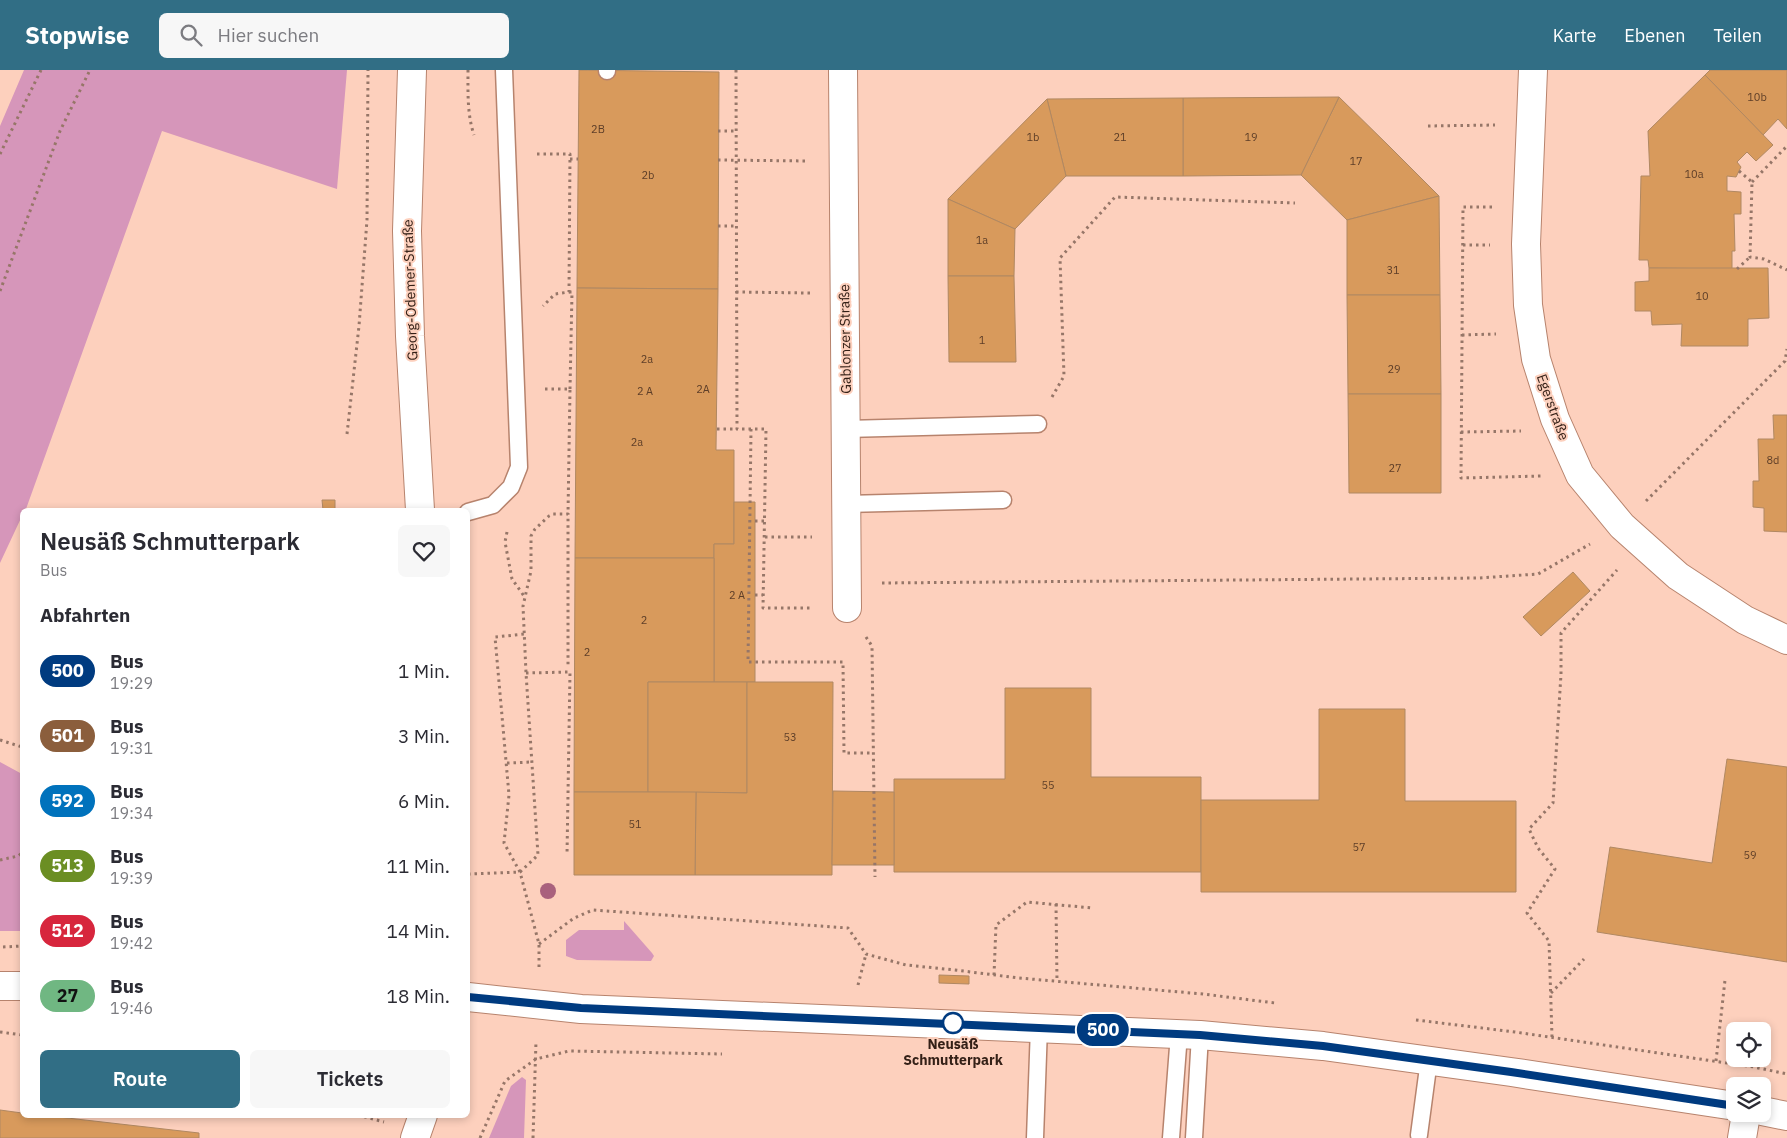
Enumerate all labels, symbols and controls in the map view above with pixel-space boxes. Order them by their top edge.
search box [159,13,509,58]
text: Stopwise [25,19,129,51]
icon: search [177,21,205,49]
text: Hier suchen [217,23,319,47]
text: Karte [1553,24,1596,47]
text: Ebenen [1624,24,1685,47]
text: Teilen [1713,24,1762,47]
house number: 10b [1747,90,1767,104]
house number: 2B [591,122,605,136]
house number: 1b [1027,130,1039,144]
house number: 21 [1113,130,1127,144]
house number: 19 [1244,130,1258,144]
house number: 17 [1349,154,1363,168]
house number: 10a [1684,167,1704,181]
house number: 2b [642,168,654,182]
street label: Georg-Odemer-Straße [399,219,421,361]
house number: 1a [976,233,988,247]
house number: 31 [1386,263,1400,277]
street label: Gablonzer Straße [835,284,855,394]
house number: 10 [1695,289,1709,303]
house number: 1 [979,333,986,347]
house number: 2a [641,352,653,366]
house number: 29 [1387,362,1401,376]
street label: Egerstraße [1533,371,1573,443]
house number: 2A [696,382,710,396]
house number: 2 A [637,384,653,398]
house number: 2a [631,435,643,449]
house number: 8d [1767,453,1779,467]
house number: 27 [1388,461,1402,475]
text: Neusäß Schmutterpark [40,525,300,557]
button: heart [398,525,450,577]
text: Bus [40,560,67,580]
house number: 2 A [729,588,745,602]
text: Abfahrten [40,603,130,627]
house number: 2 [641,613,647,627]
house number: 2 [584,645,590,659]
text: Bus [110,649,144,673]
text: 500 [51,659,84,682]
text: 1 Min. [398,659,450,683]
text: 19:29 [110,673,153,693]
text: Bus [110,714,144,738]
text: 501 [51,724,84,747]
text: 3 Min. [398,724,450,748]
house number: 53 [783,730,797,744]
text: 19:31 [110,738,153,758]
house number: 55 [1041,778,1055,792]
text: Bus [110,779,144,803]
text: 592 [51,789,84,812]
text: 6 Min. [398,789,450,813]
text: 19:34 [110,803,153,823]
house number: 51 [628,817,642,831]
house number: 57 [1352,840,1366,854]
text: Bus [110,844,144,868]
house number: 59 [1743,848,1757,862]
text: 513 [51,854,84,877]
text: 11 Min. [387,854,450,878]
text: 19:39 [110,868,153,888]
text: Bus [110,909,144,933]
text: 512 [51,919,84,942]
text: 14 Min. [387,919,450,943]
text: 19:42 [110,933,153,953]
text: Bus [110,974,144,998]
text: 27 [57,984,78,1007]
text: 18 Min. [387,984,450,1008]
text: 19:46 [110,998,153,1018]
marker: Neusäß Schmutterpark [942,1012,964,1034]
line badge: 500 [1074,1014,1132,1046]
text: 500 [1087,1018,1119,1041]
map controls [1726,1022,1771,1122]
button: locate [1726,1022,1771,1067]
place label: Neusäß Schmutterpark [903,1035,1004,1069]
button: Route [40,1050,240,1108]
button: Tickets [250,1050,450,1108]
button: layers [1726,1077,1771,1122]

